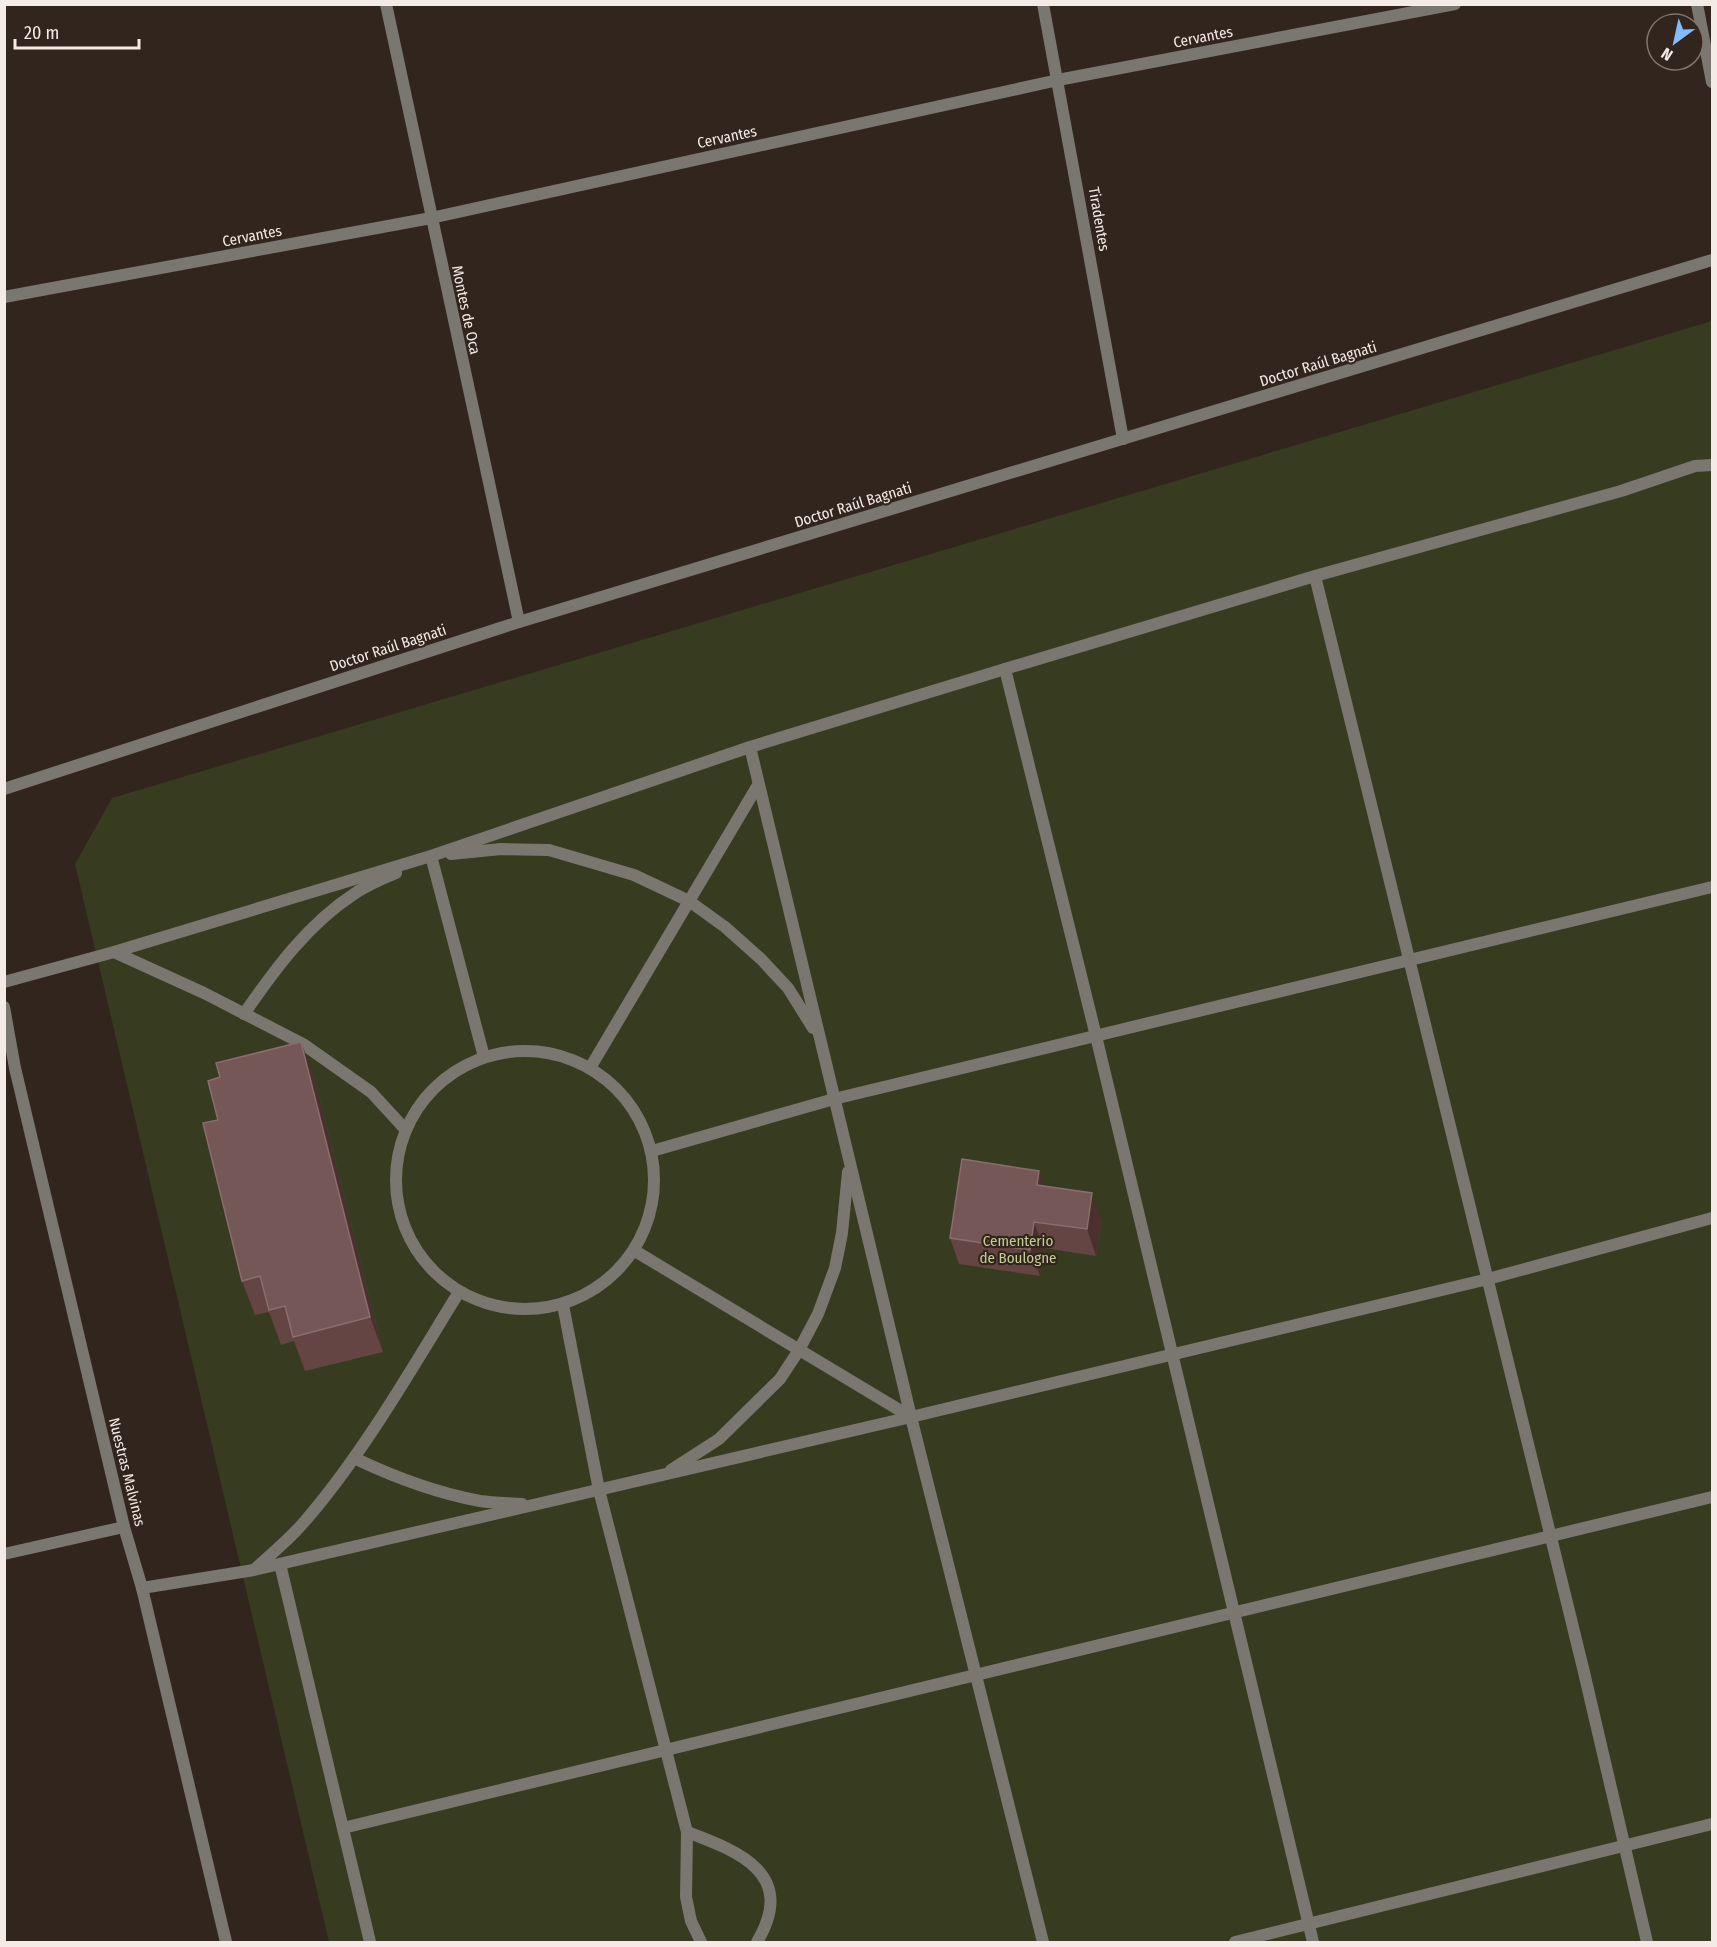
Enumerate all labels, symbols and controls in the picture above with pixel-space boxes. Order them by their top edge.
scale bar [15,12,140,50]
north arrow [1645,12,1705,72]
text: 20 m [24,22,59,44]
street label: Cervantes [1172,22,1234,52]
text: N [1658,44,1676,65]
street label: Cervantes [696,122,758,152]
street label: Tiradentes [1085,186,1113,252]
street label: Cervantes [221,221,283,251]
street label: Montes de Oca [448,264,484,356]
street label: Doctor Raúl Bagnati [1257,338,1379,390]
street label: Doctor Raúl Bagnati [792,479,914,531]
street label: Doctor Raúl Bagnati [327,621,449,675]
park label: Cementerio de Boulogne [979,1232,1057,1267]
street label: Nuestras Malvinas [105,1416,149,1528]

